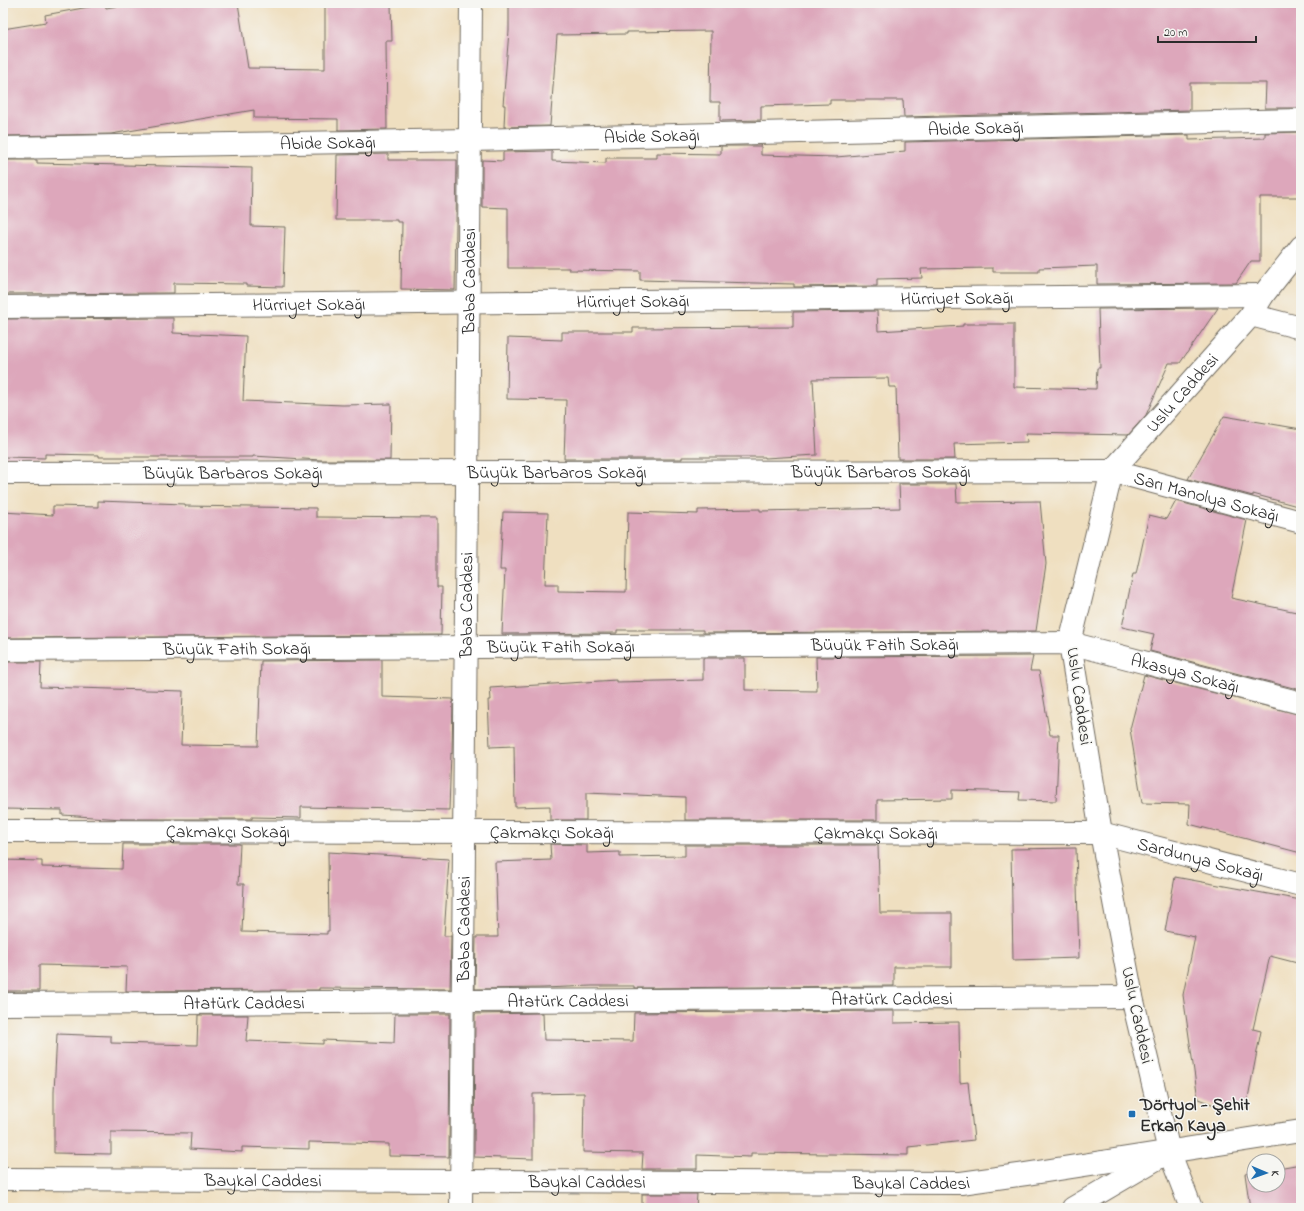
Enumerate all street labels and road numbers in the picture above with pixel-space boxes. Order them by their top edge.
street label: Abide Sokağı [928,116,1024,144]
street label: Abide Sokağı [604,123,700,152]
street label: Abide Sokağı [280,131,376,158]
street label: Baba Caddesi [457,228,484,335]
street label: Hürriyet Sokağı [900,286,1014,313]
street label: Hürriyet Sokağı [576,289,690,317]
street label: Hürriyet Sokağı [252,293,366,320]
street label: Uslu Caddesi [1141,348,1226,439]
street label: Büyük Barbaros Sokağı [790,460,971,487]
street label: Büyük Barbaros Sokağı [142,461,323,488]
street label: Büyük Barbaros Sokağı [466,461,647,488]
street label: Sarı Manolya Sokağı [1130,466,1282,531]
street label: Baba Caddesi [455,552,481,659]
street label: Büyük Fatih Sokağı [810,633,959,660]
street label: Büyük Fatih Sokağı [486,635,635,662]
street label: Büyük Fatih Sokağı [162,637,311,664]
street label: Uslu Caddesi [1058,646,1098,747]
street label: Akasya Sokağı [1127,648,1242,702]
street label: Çakmakçı Sokağı [166,820,290,848]
street label: Çakmakçı Sokağı [490,821,614,848]
street label: Çakmakçı Sokağı [814,821,938,849]
street label: Sardunya Sokağı [1134,832,1266,890]
street label: Baba Caddesi [452,876,479,983]
street label: Uslu Caddesi [1113,964,1159,1066]
street label: Atatürk Caddesi [831,987,953,1014]
street label: Atatürk Caddesi [507,989,629,1016]
street label: Atatürk Caddesi [183,991,305,1018]
street label: Baykal Caddesi [203,1169,322,1195]
street label: Baykal Caddesi [527,1170,646,1197]
street label: Baykal Caddesi [851,1171,972,1198]

